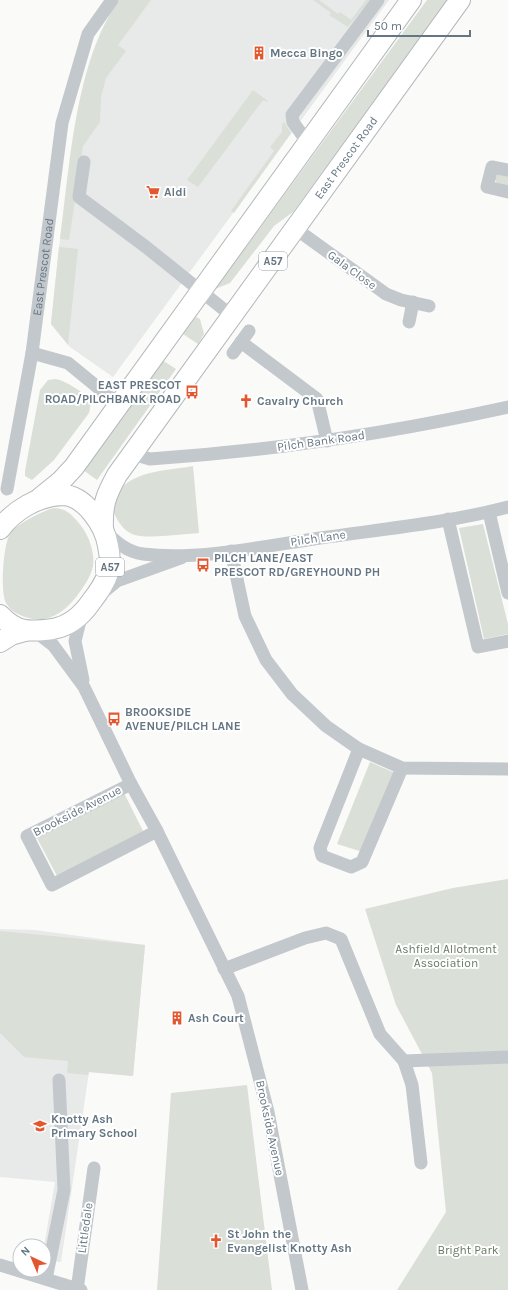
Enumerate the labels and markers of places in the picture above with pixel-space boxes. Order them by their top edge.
building icon: Mecca Bingo [251,45,267,61]
place label: Mecca Bingo [270,46,343,60]
supermarket icon: Aldi [145,184,161,200]
place label: Aldi [164,185,186,199]
place label: EAST PRESCOT ROAD/PILCHBANK ROAD [45,378,182,406]
bus stop icon: EAST PRESCOT ROAD/PILCHBANK ROAD [184,384,200,400]
church icon: Cavalry Church [238,393,254,409]
place label: Cavalry Church [257,394,343,408]
place label: PILCH LANE/EAST PRESCOT RD/GREYHOUND PH [214,551,380,579]
bus stop icon: PILCH LANE/EAST PRESCOT RD/GREYHOUND PH [195,557,211,573]
place label: BROOKSIDE AVENUE/PILCH LANE [125,705,241,733]
bus stop icon: BROOKSIDE AVENUE/PILCH LANE [106,711,122,727]
building icon: Ash Court [169,1010,185,1026]
place label: Ash Court [188,1011,244,1025]
place label: Knotty Ash Primary School [51,1112,138,1140]
school or university icon: Knotty Ash Primary School [32,1118,48,1134]
place label: St John the Evangelist Knotty Ash [227,1227,352,1255]
church icon: St John the Evangelist Knotty Ash [208,1233,224,1249]

